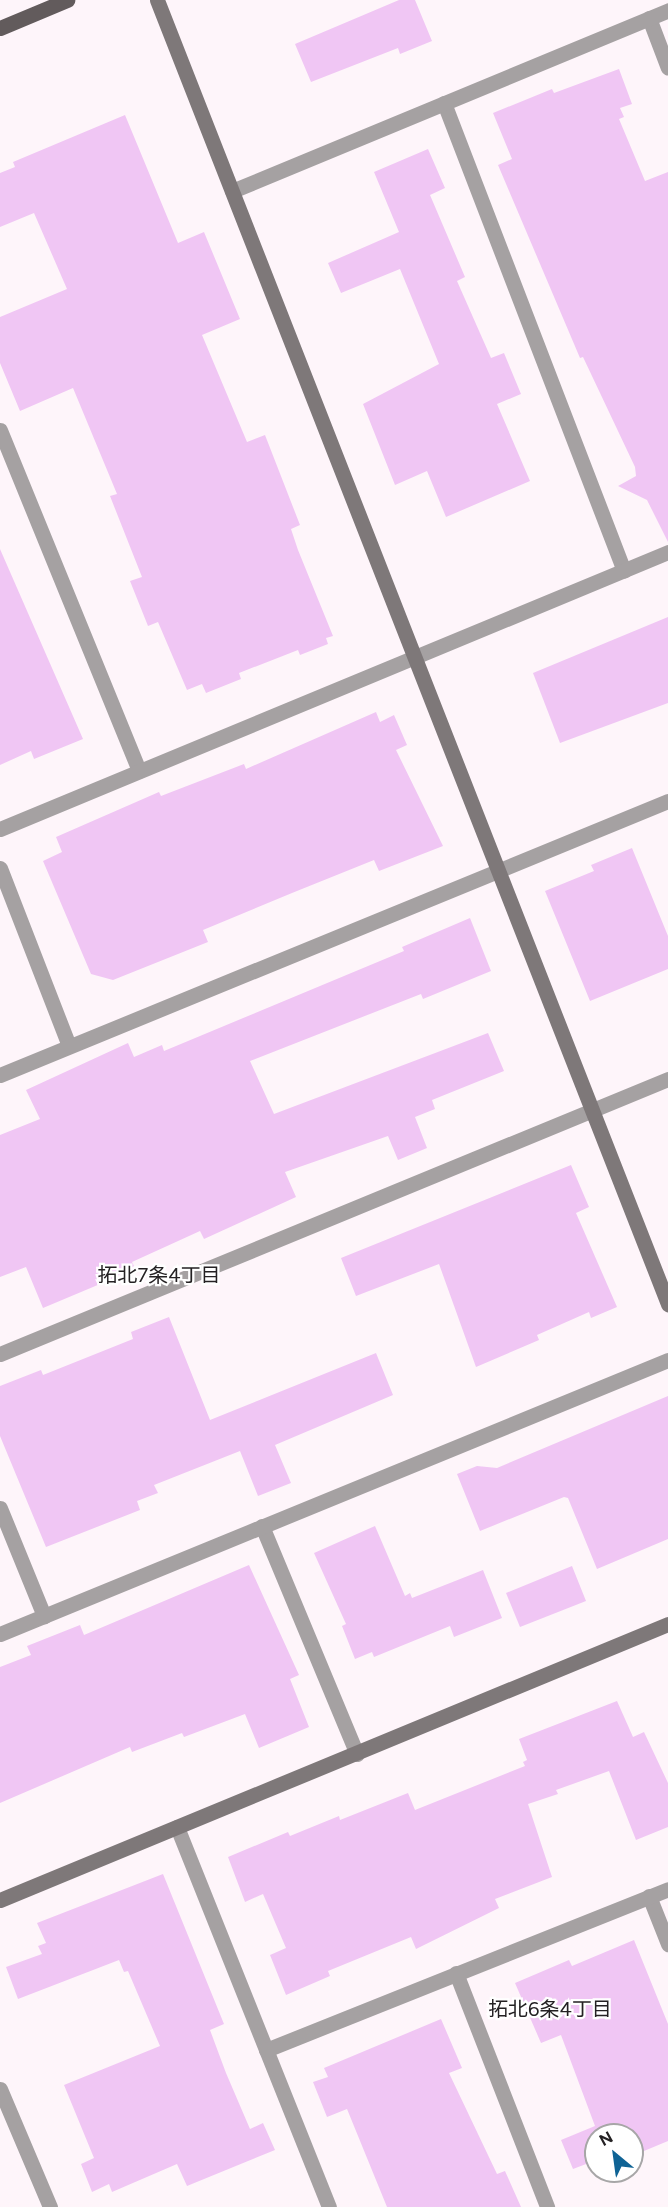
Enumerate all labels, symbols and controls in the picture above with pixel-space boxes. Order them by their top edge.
district label: 拓北7条4丁目 [97,1263,221,1287]
district label: 拓北6条4丁目 [488,1997,612,2021]
north arrow [584,2123,644,2183]
text: N [596,2127,616,2150]

